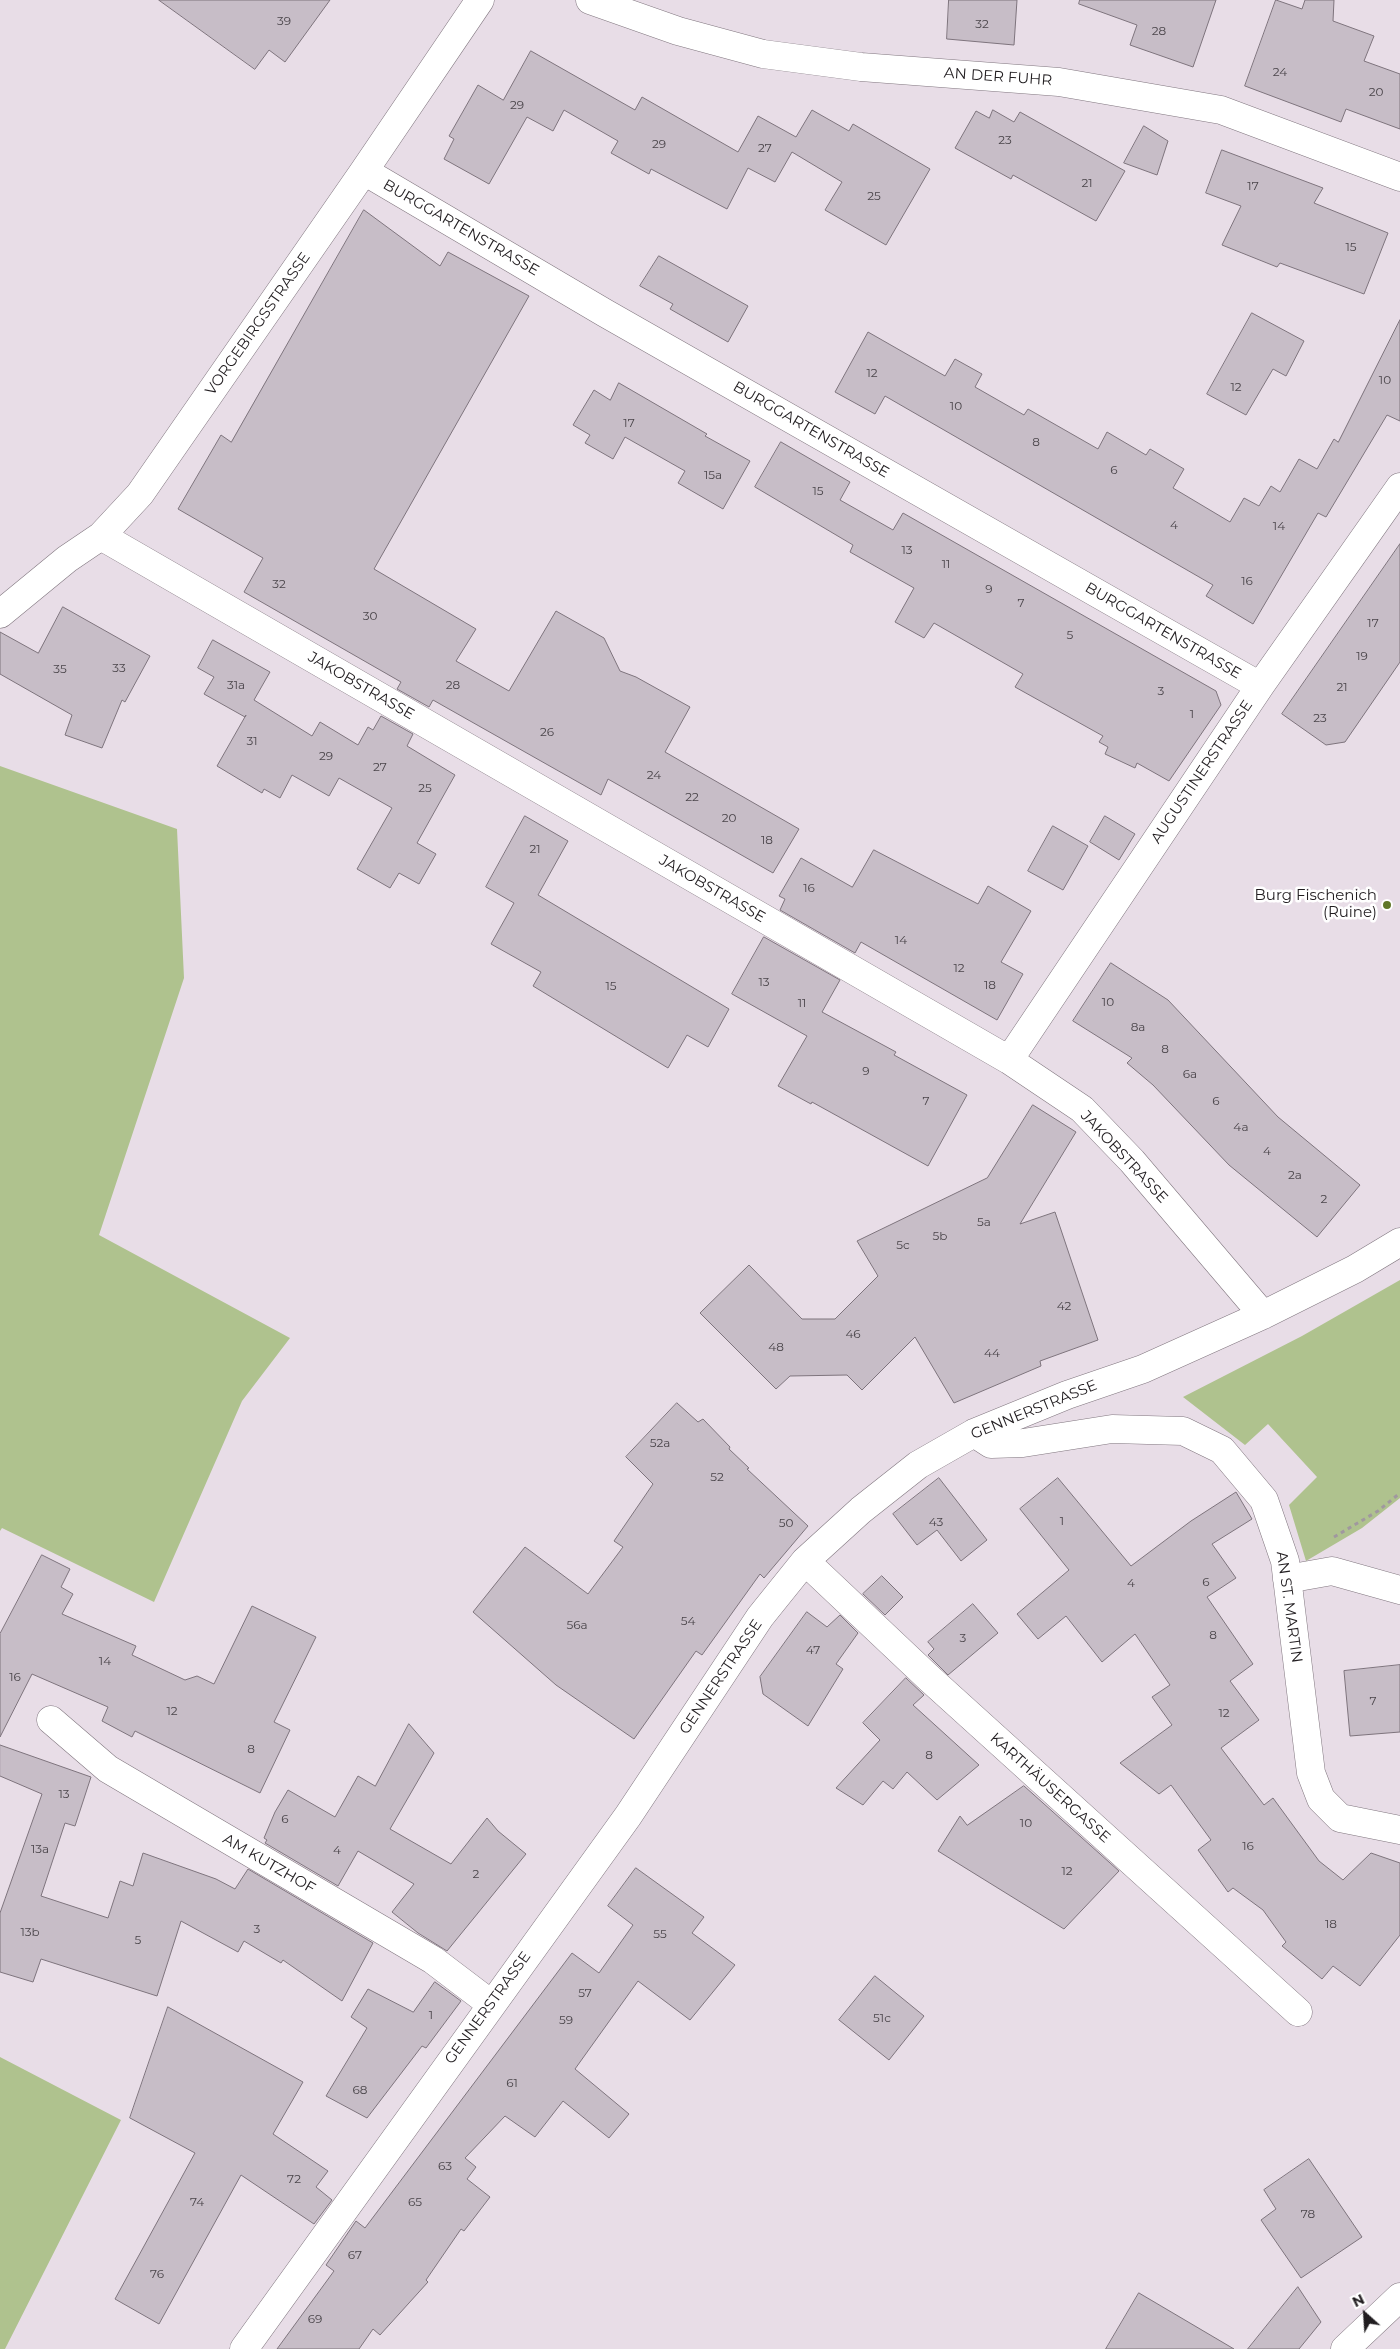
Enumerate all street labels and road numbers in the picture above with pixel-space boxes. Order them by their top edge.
street label: AN DER FUHR [943,64,1053,90]
street label: BURGGARTENSTRASSE [380,176,542,280]
street label: VORGEBIRGSSTRASSE [202,249,314,399]
street label: BURGGARTENSTRASSE [730,378,892,482]
street label: BURGGARTENSTRASSE [1082,579,1244,683]
street label: JAKOBSTRASSE [305,648,417,724]
street label: AUGUSTINERSTRASSE [1147,697,1257,847]
street label: JAKOBSTRASSE [656,851,768,927]
street label: JAKOBSTRASSE [1077,1107,1171,1207]
street label: GENNERSTRASSE [968,1376,1100,1444]
street label: AN ST. MARTIN [1272,1550,1306,1664]
street label: GENNERSTRASSE [676,1616,766,1738]
street label: KARTHÄUSERGASSE [986,1729,1114,1847]
street label: AM KUTZHOF [220,1830,318,1898]
street label: GENNERSTRASSE [441,1948,535,2068]

